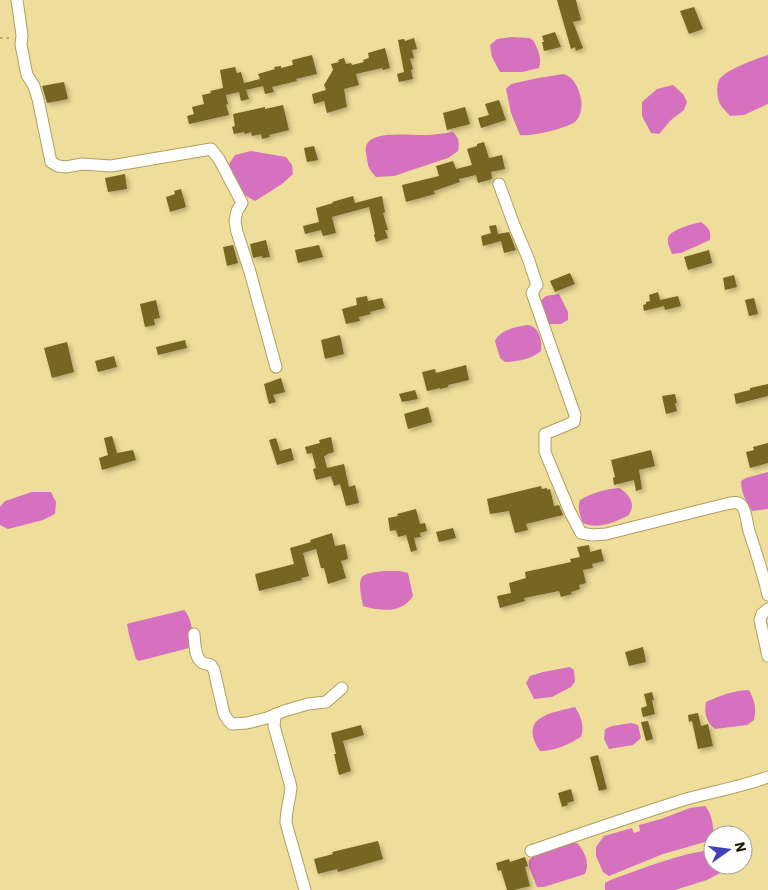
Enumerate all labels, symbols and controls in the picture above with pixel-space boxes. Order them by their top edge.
north arrow [703,825,753,875]
text: N [731,840,751,854]

